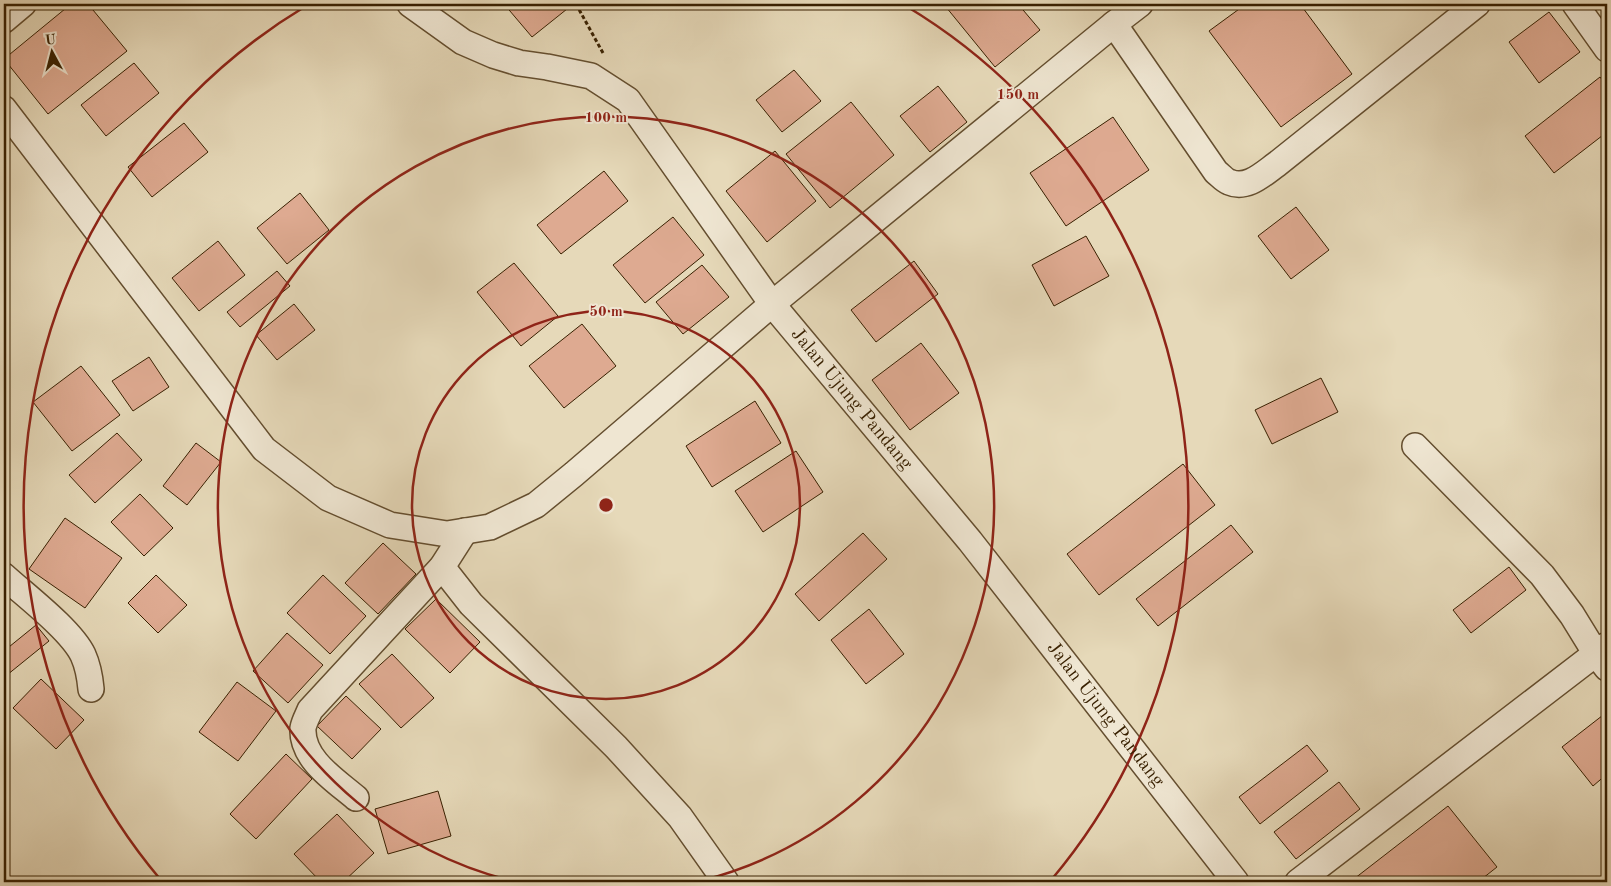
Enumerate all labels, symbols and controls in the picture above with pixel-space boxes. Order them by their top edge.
north arrow [28,28,78,78]
text: U [44,32,57,48]
text: 150 m [997,88,1039,103]
text: 100 m [585,111,627,126]
text: 50 m [589,305,623,320]
street label: Jalan Ujung Pandang [787,325,916,474]
centre of rings [597,496,615,514]
street label: Jalan Ujung Pandang [1043,638,1168,791]

